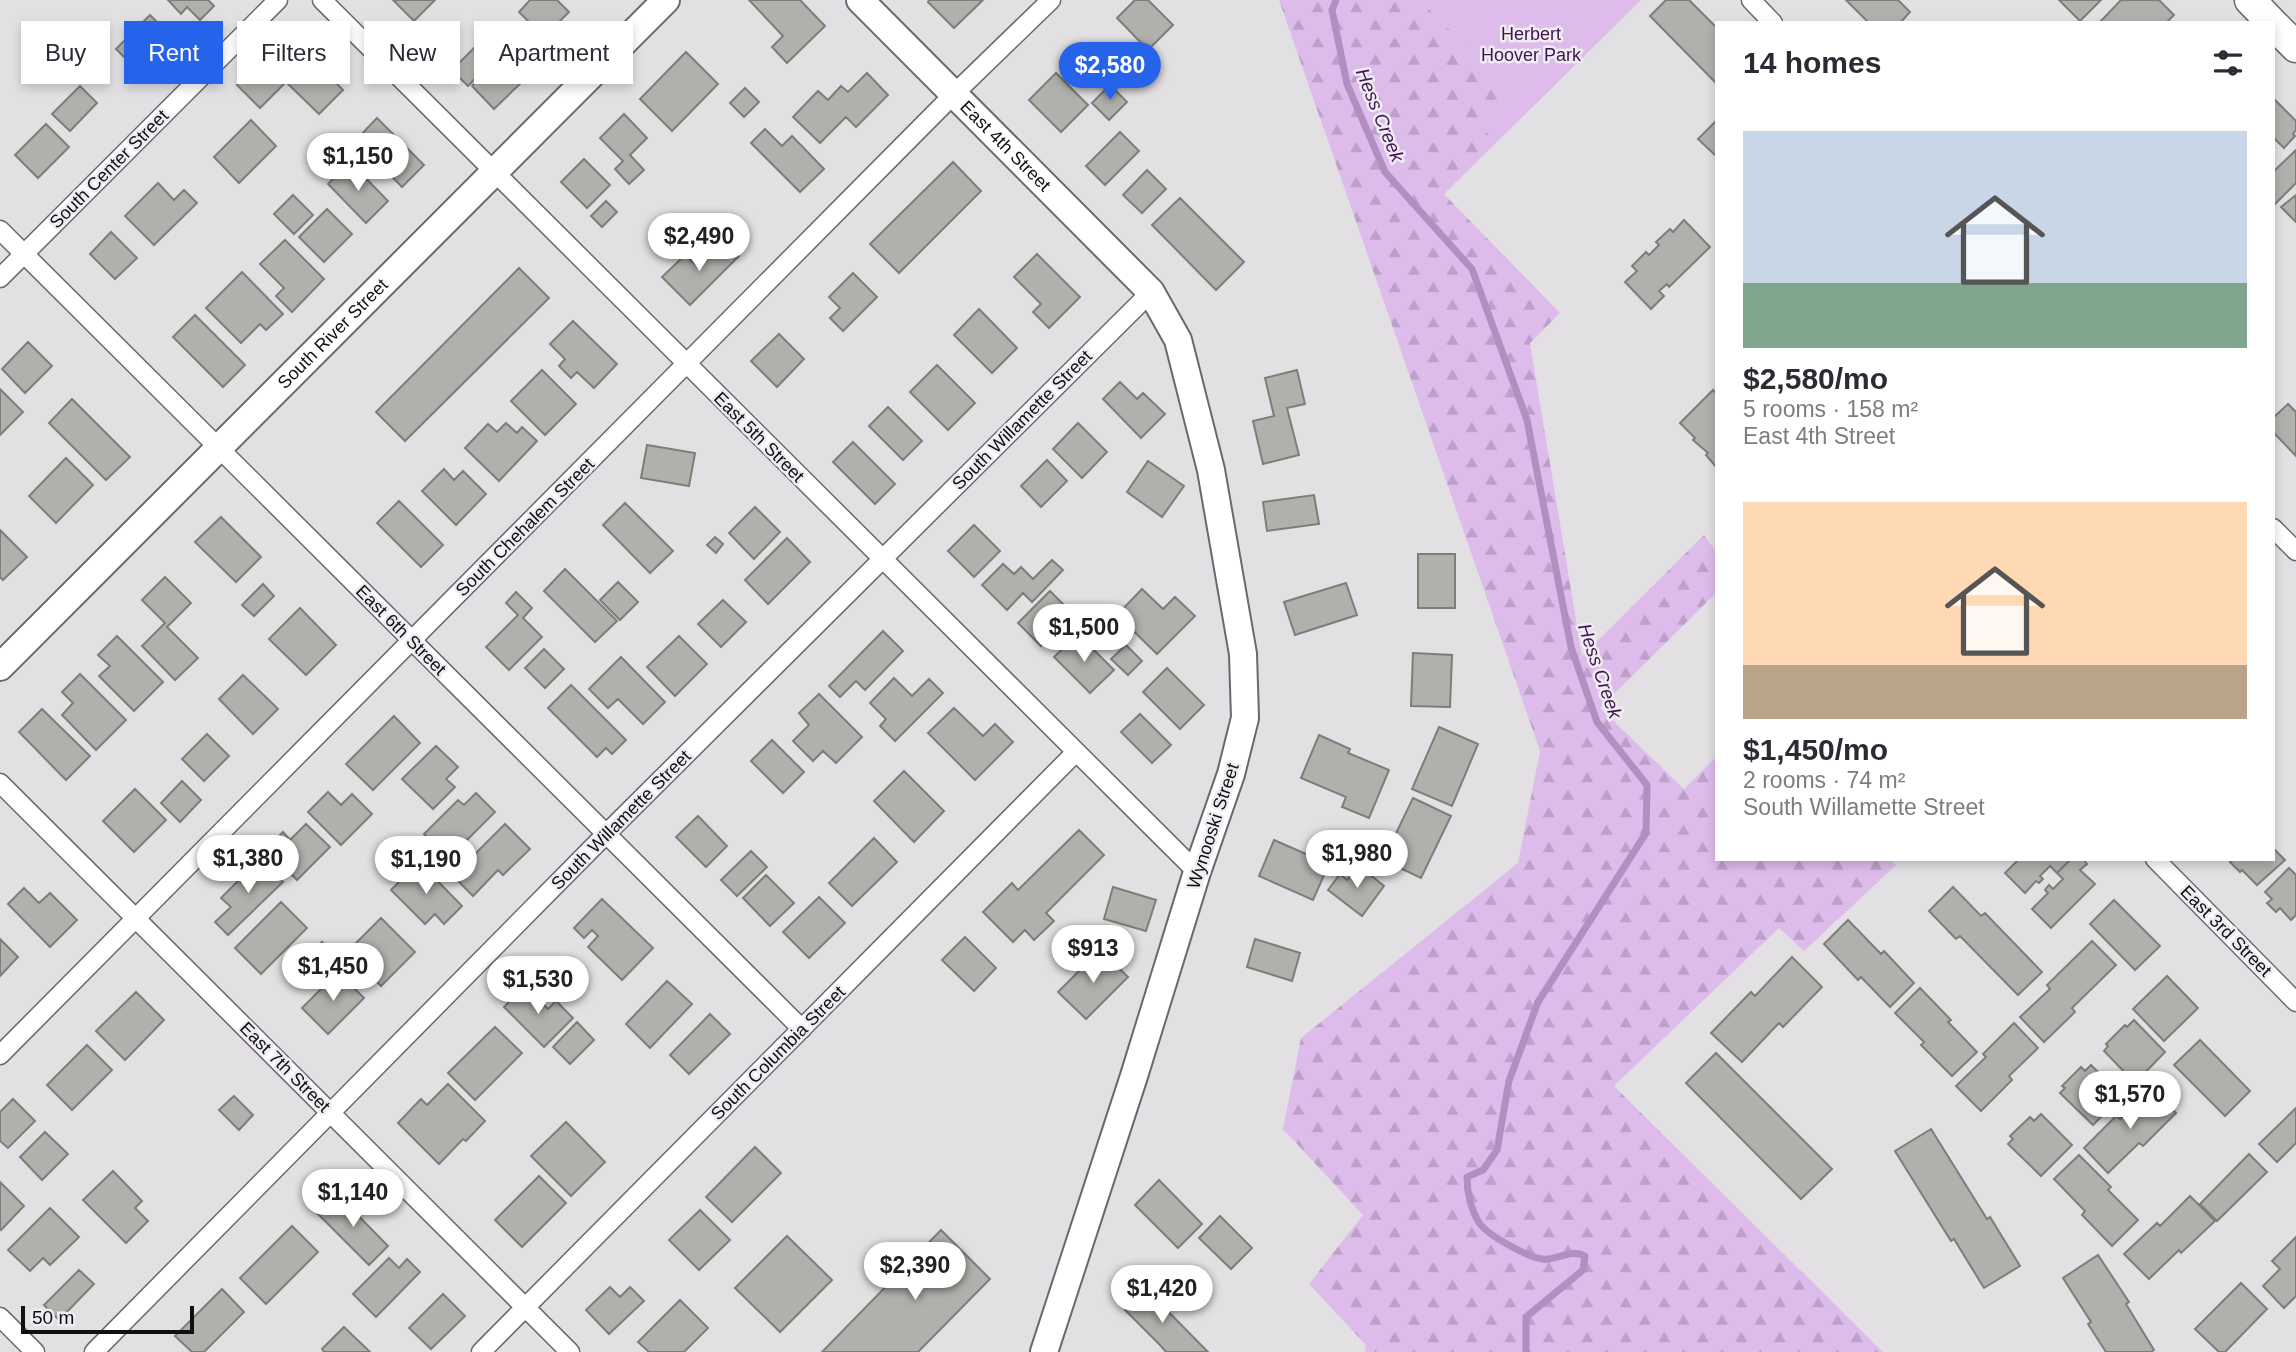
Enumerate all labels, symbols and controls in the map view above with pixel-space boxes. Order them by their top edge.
chip: Buy [21,21,110,84]
chip: Rent [124,21,223,84]
chip: Filters [237,21,350,84]
chip: New [364,21,460,84]
chip: Apartment [474,21,633,84]
park label: Herbert Hoover Park [1481,24,1582,65]
pin: $2,580 [1053,42,1167,102]
icon: filters [2209,44,2247,82]
text: 14 homes [1743,46,1881,79]
text: $2,580 [1075,52,1145,78]
water label: Hess Creek [1352,65,1409,166]
street label: East 4th Street [956,97,1055,195]
street label: South Center Street [46,106,172,232]
pin: $1,150 [301,134,415,193]
text: $1,150 [323,143,393,169]
icon: home [1932,177,2058,303]
pin: $2,490 [642,214,756,273]
text: $2,490 [664,223,734,249]
street label: South River Street [274,275,392,393]
street label: South Willamette Street [948,346,1096,494]
text: $2,580/mo [1743,362,1888,395]
street label: East 5th Street [710,388,808,486]
text: 5 rooms · 158 m² [1743,396,1918,422]
text: East 4th Street [1743,423,1895,449]
street label: South Chehalem Street [452,454,598,600]
icon: home [1932,548,2058,674]
street label: East 6th Street [352,581,450,679]
pin: $1,500 [1027,604,1141,664]
text: $1,500 [1049,614,1119,640]
water label: Hess Creek [1574,621,1627,723]
text: $1,450/mo [1743,733,1888,766]
street label: South Willamette Street [547,746,695,894]
street label: Wynooski Street [1183,761,1243,891]
text: 2 rooms · 74 m² [1743,767,1905,793]
text: South Willamette Street [1743,794,1985,820]
pin: $1,980 [1300,830,1414,890]
pin: $1,380 [191,836,305,895]
pin: $1,190 [369,836,483,896]
text: $1,980 [1322,840,1392,866]
text: $1,380 [213,845,283,871]
text: $1,190 [391,846,461,872]
street label: East 3rd Street [2176,881,2276,981]
pin: $913 [1052,926,1134,985]
text: $913 [1067,935,1119,961]
pin: $1,450 [276,944,390,1003]
text: $1,450 [298,953,368,979]
pin: $1,530 [481,956,595,1016]
text: $1,530 [503,966,573,992]
street label: South Columbia Street [707,982,849,1124]
street label: East 7th Street [236,1018,334,1116]
pin: $1,570 [2073,1072,2187,1131]
text: $1,570 [2095,1081,2165,1107]
pin: $1,140 [296,1170,410,1229]
text: $1,140 [318,1179,388,1205]
pin: $2,390 [858,1242,972,1302]
text: $2,390 [880,1252,950,1278]
pin: $1,420 [1105,1266,1219,1325]
text: $1,420 [1127,1275,1197,1301]
scale bar [21,1303,194,1335]
text: 50 m [32,1307,74,1328]

